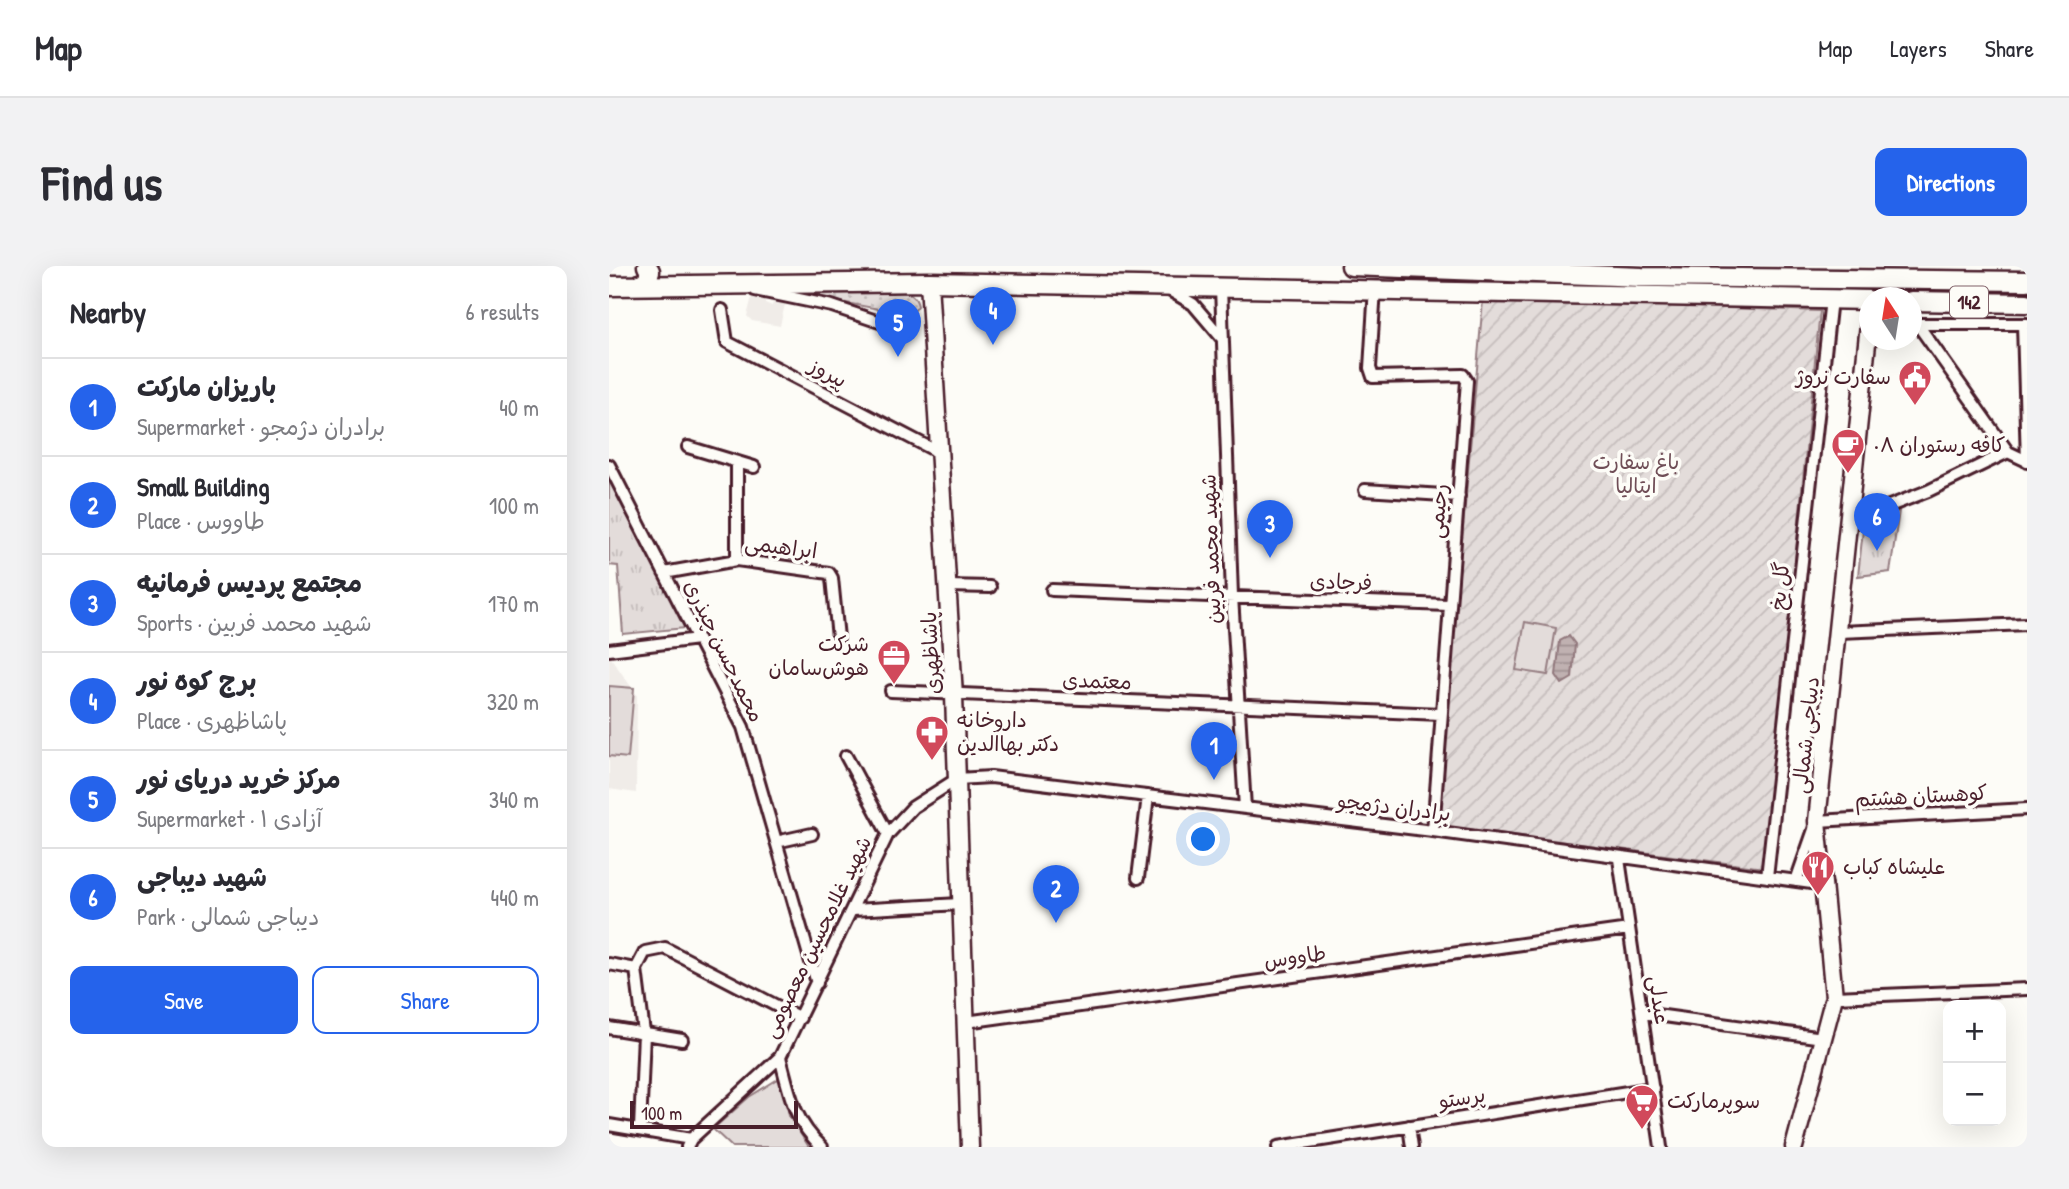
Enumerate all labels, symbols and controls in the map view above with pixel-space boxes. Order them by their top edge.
text: Map [35,26,82,70]
text: Map [1818,32,1852,64]
text: Layers [1890,32,1947,64]
text: Share [1985,32,2034,64]
button: Directions [1875,148,2027,216]
text: Find us [42,149,162,215]
road number: 142 [1950,286,1988,318]
pin: 4 [970,287,1016,345]
north arrow [1859,287,1922,350]
text: Nearby [70,292,146,332]
text: 6 results [466,296,539,327]
pin: 5 [875,299,921,357]
street label: پیروز [803,350,852,394]
public building icon: سفارت نروژ [1896,358,1934,407]
place label: سفارت نروژ [1794,362,1891,391]
text: باریزان مارکت [137,369,276,404]
text: 1 [89,392,97,423]
text: 40 m [499,392,539,423]
text: Supermarket · برادران دژمجو [137,411,385,442]
cafe icon: کافه رستوران ٠٨ [1829,426,1867,475]
place label: کافه رستوران ٠٨ [1873,430,2006,459]
park label: باغ سفارت ایتالیا [1593,447,1679,500]
text: Small Building [137,469,270,504]
street label: شهید محمد فربین [1193,474,1228,624]
street label: رحیمی [1421,482,1454,540]
text: 2 [88,490,98,521]
text: 100 m [489,490,539,521]
pin: 6 [1854,493,1900,551]
pin: 3 [1247,500,1293,558]
text: Place · طاووس [137,505,265,536]
street label: ابراهیمی [743,528,819,565]
street label: گل یخ [1763,561,1796,611]
text: مجتمع پردیس فرمانیه [137,565,362,600]
street label: فرجادی [1309,566,1373,597]
street label: محمدحسن چیذری [677,575,771,727]
text: 3 [88,588,98,619]
text: 170 m [488,588,539,619]
text: Sports · شهید محمد فربین [137,607,372,638]
street label: پاشاظهری [914,611,947,695]
place label: شرکت هوش‌سامان [769,629,869,682]
office icon: شرکت هوش‌سامان [875,637,913,686]
text: برج کوه نور [137,663,257,698]
street label: معتمدی [1062,665,1132,696]
street label: دیباجی شمالی [1785,675,1826,795]
text: 4 [89,686,97,717]
text: 320 m [487,686,539,717]
text: Place · پاشاظهری [137,705,287,736]
place label: داروخانه دکتر بهاالدین [957,705,1059,758]
pharmacy icon: داروخانه دکتر بهاالدین [913,713,951,762]
pin: 1 [1191,722,1237,780]
text: مرکز خرید دریای نور [137,761,341,796]
street label: کوهستان هشتم [1854,778,1988,815]
text: 5 [88,784,98,815]
text: 340 m [489,784,539,815]
street label: برادران دژمجو [1335,785,1453,828]
text: Supermarket · آزادی ۱ [137,803,322,834]
your location [1186,822,1220,856]
street label: شهید غلامحسین معصومی [755,831,878,1043]
restaurant icon: علیشاه کباب [1799,848,1837,897]
place label: علیشاه کباب [1843,852,1945,881]
text: شهید دیباجی [137,859,267,894]
pin: 2 [1033,865,1079,923]
text: 6 [88,882,98,913]
text: 440 m [491,882,539,913]
text: Park · دیباجی شمالی [137,901,319,932]
street label: طاووس [1262,938,1328,975]
button: Save [70,966,298,1034]
button: Share [312,966,539,1034]
street label: عبدلی [1642,974,1677,1026]
map controls [1943,1000,2006,1126]
button: + [1943,1000,2006,1063]
button: − [1943,1063,2006,1126]
street label: پرستو [1435,1079,1487,1116]
supermarket icon: سوپرمارکت [1623,1082,1661,1131]
place label: سوپرمارکت [1667,1086,1760,1115]
scale bar [630,1098,798,1130]
text: 100 m [641,1100,682,1126]

